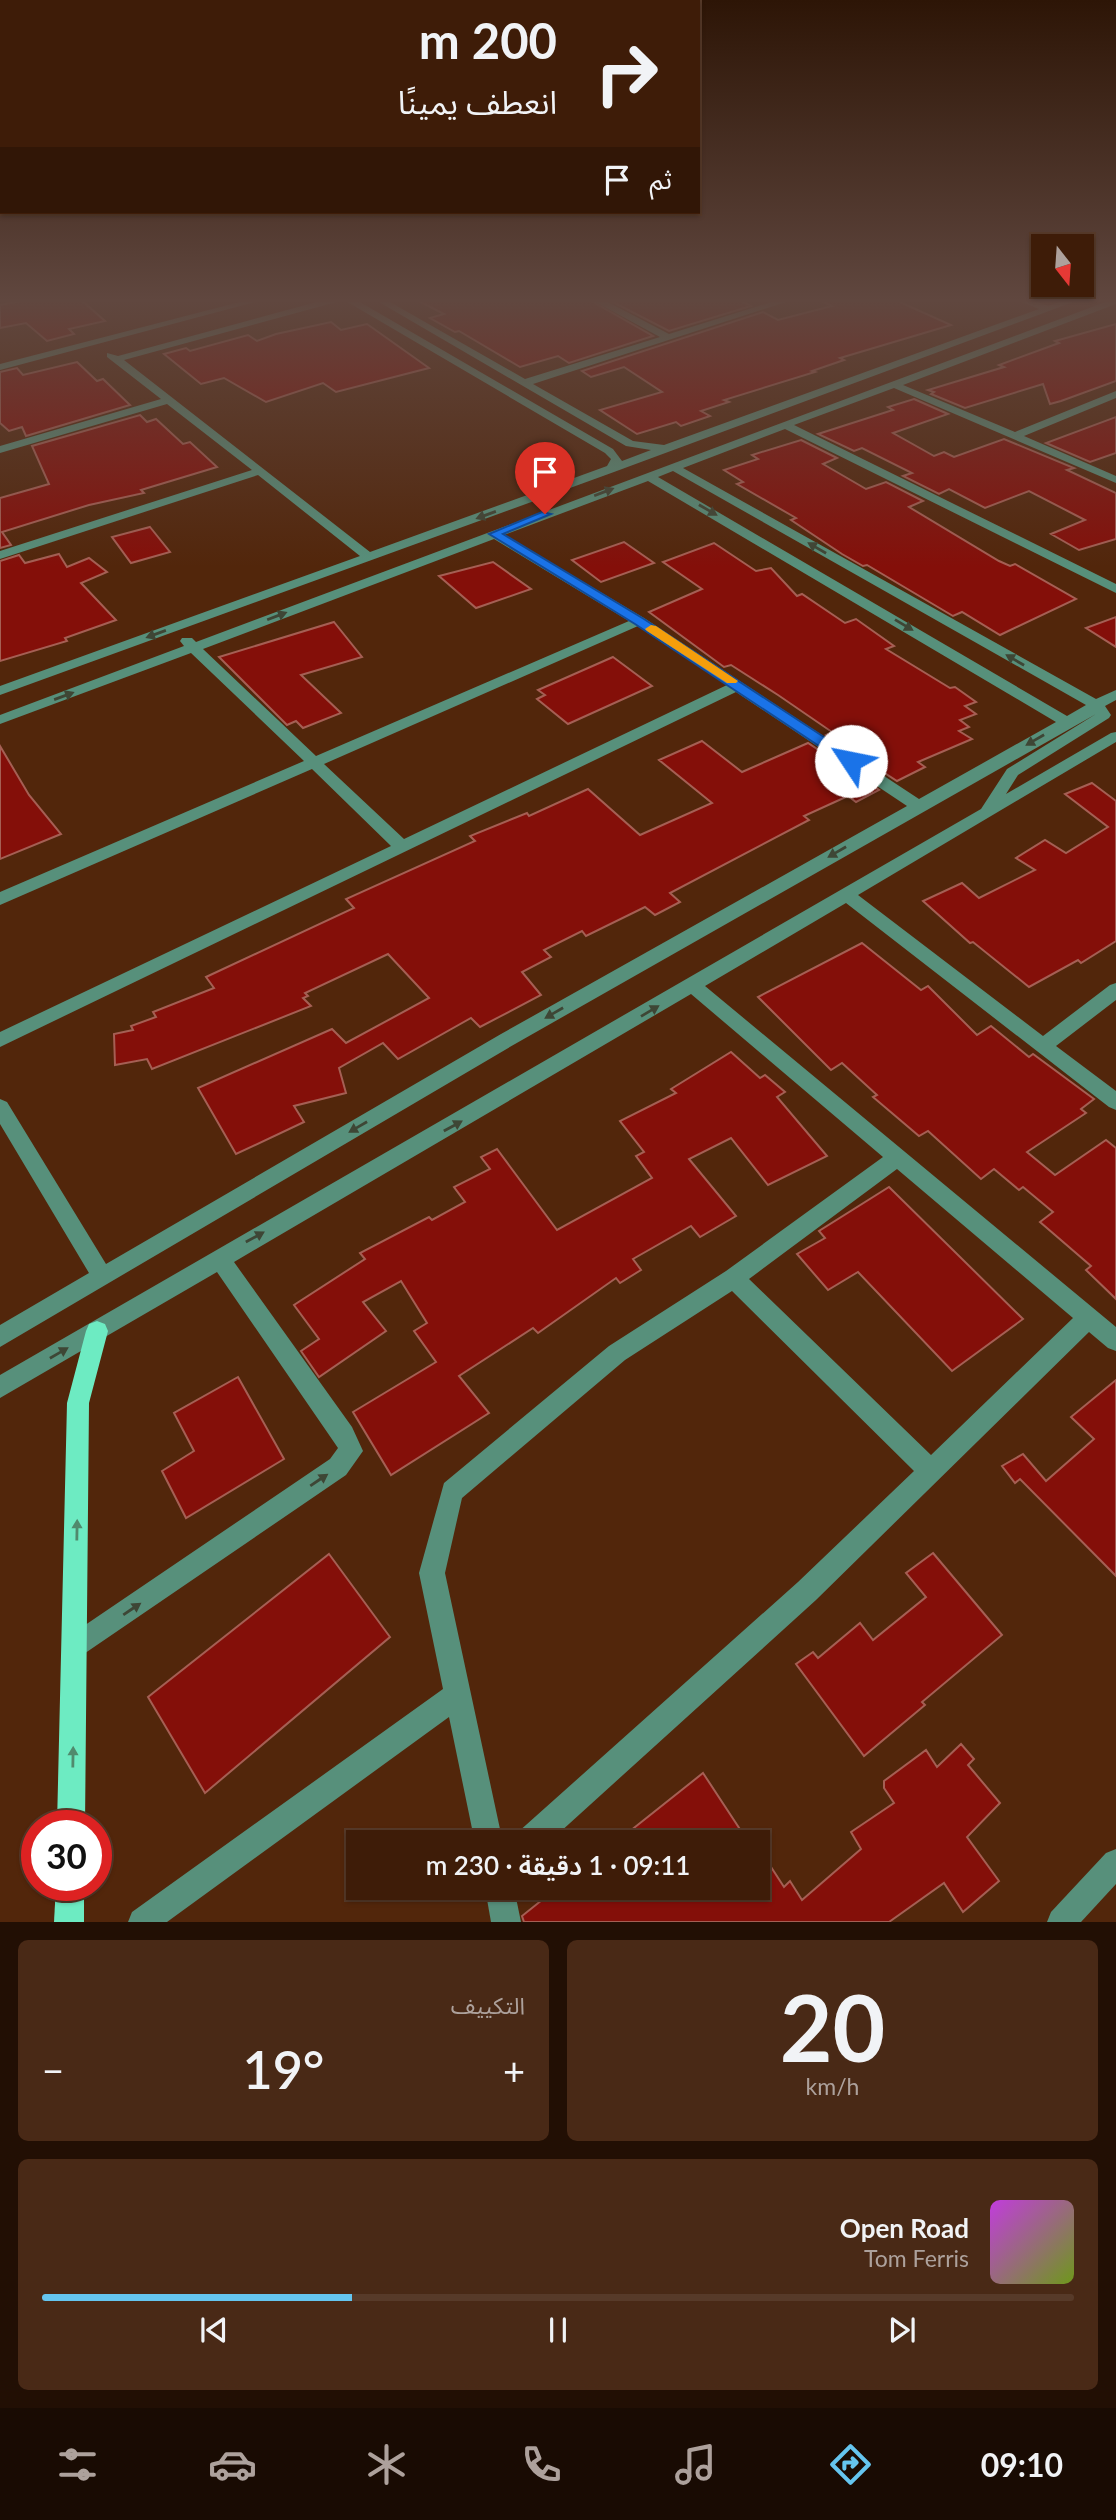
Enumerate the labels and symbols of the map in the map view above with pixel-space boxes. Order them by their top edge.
north arrow [1031,234,1094,298]
pin [515,442,575,514]
one-way arrow [594,487,615,498]
one-way arrow [698,504,717,516]
one-way arrow [475,510,496,521]
one-way arrow [808,542,827,554]
one-way arrow [267,611,288,622]
one-way arrow [894,618,913,631]
one-way arrow [146,629,167,640]
one-way arrow [1006,654,1025,666]
one-way arrow [53,690,74,701]
position arrow [814,724,888,798]
one-way arrow [1026,734,1045,746]
one-way arrow [828,846,847,858]
one-way arrow [640,1005,659,1017]
one-way arrow [545,1007,564,1019]
one-way arrow [444,1120,463,1132]
one-way arrow [348,1121,367,1134]
one-way arrow [245,1231,265,1243]
one-way arrow [49,1347,69,1359]
one-way arrow [310,1473,328,1487]
one-way arrow [71,1518,83,1540]
one-way arrow [122,1603,141,1616]
one-way arrow [67,1746,79,1768]
speed limit sign: 30 [21,1810,112,1901]

